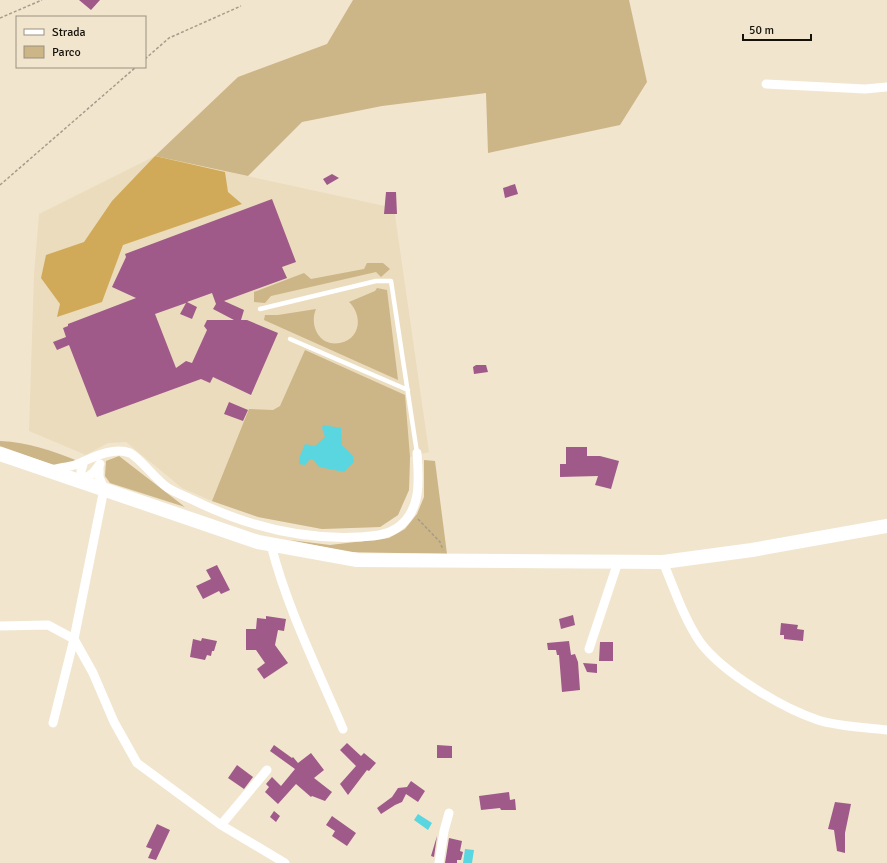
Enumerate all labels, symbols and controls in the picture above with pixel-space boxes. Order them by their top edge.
legend [16,16,146,68]
scale bar [743,16,811,42]
text: 50 m [749,23,774,38]
text: Strada [52,25,86,40]
text: Parco [52,45,81,60]

